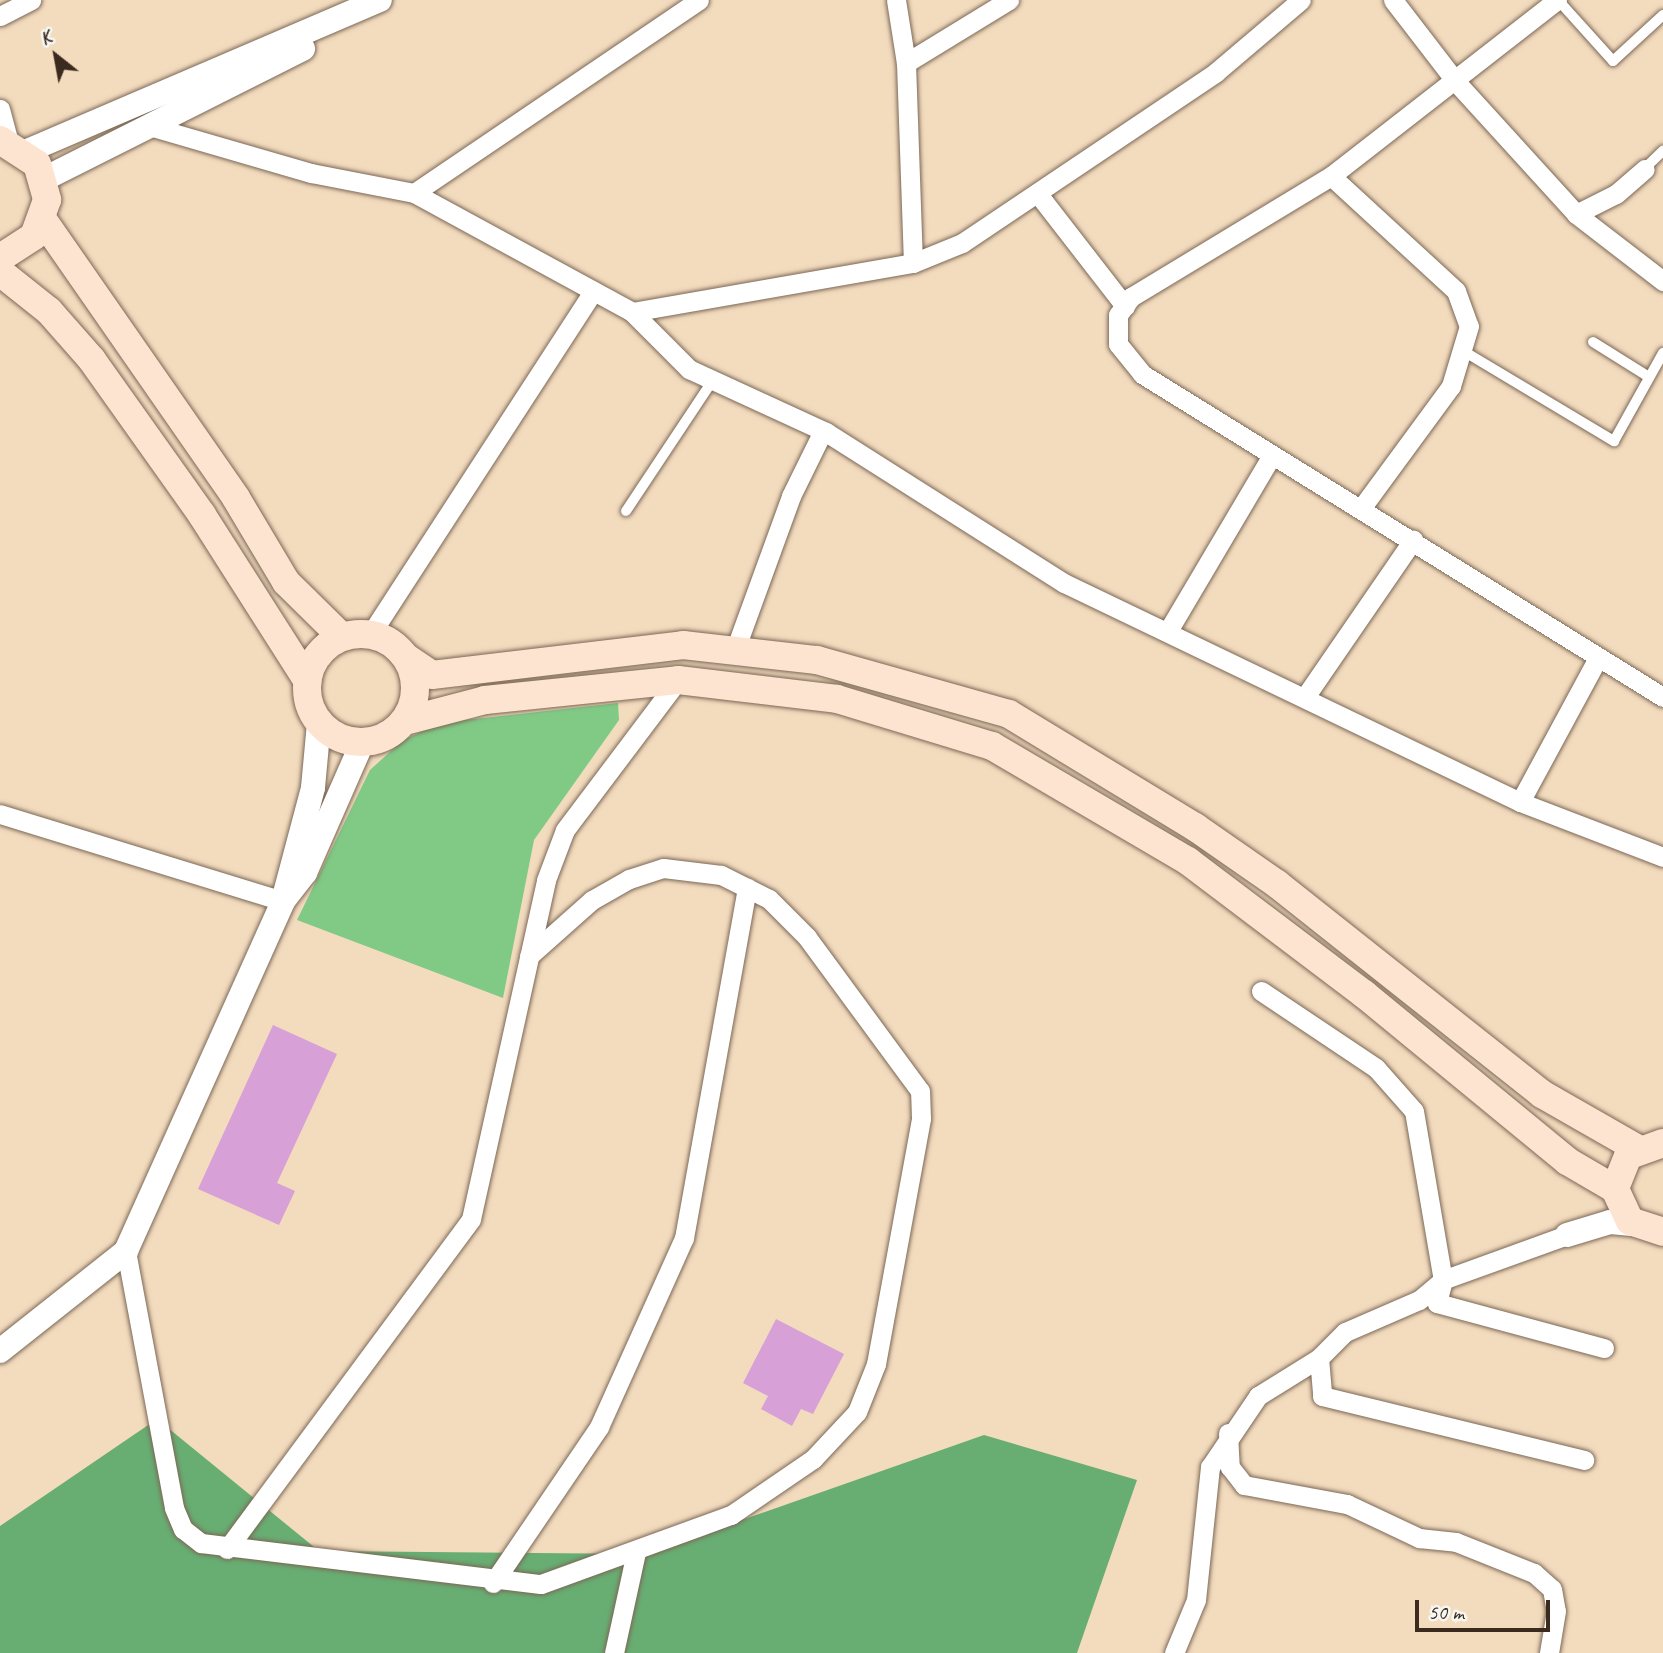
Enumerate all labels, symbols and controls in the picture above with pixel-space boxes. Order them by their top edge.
north arrow [21,21,91,91]
text: K [35,25,56,51]
scale bar [1418,1586,1553,1630]
text: 50 m [1428,1599,1464,1625]

